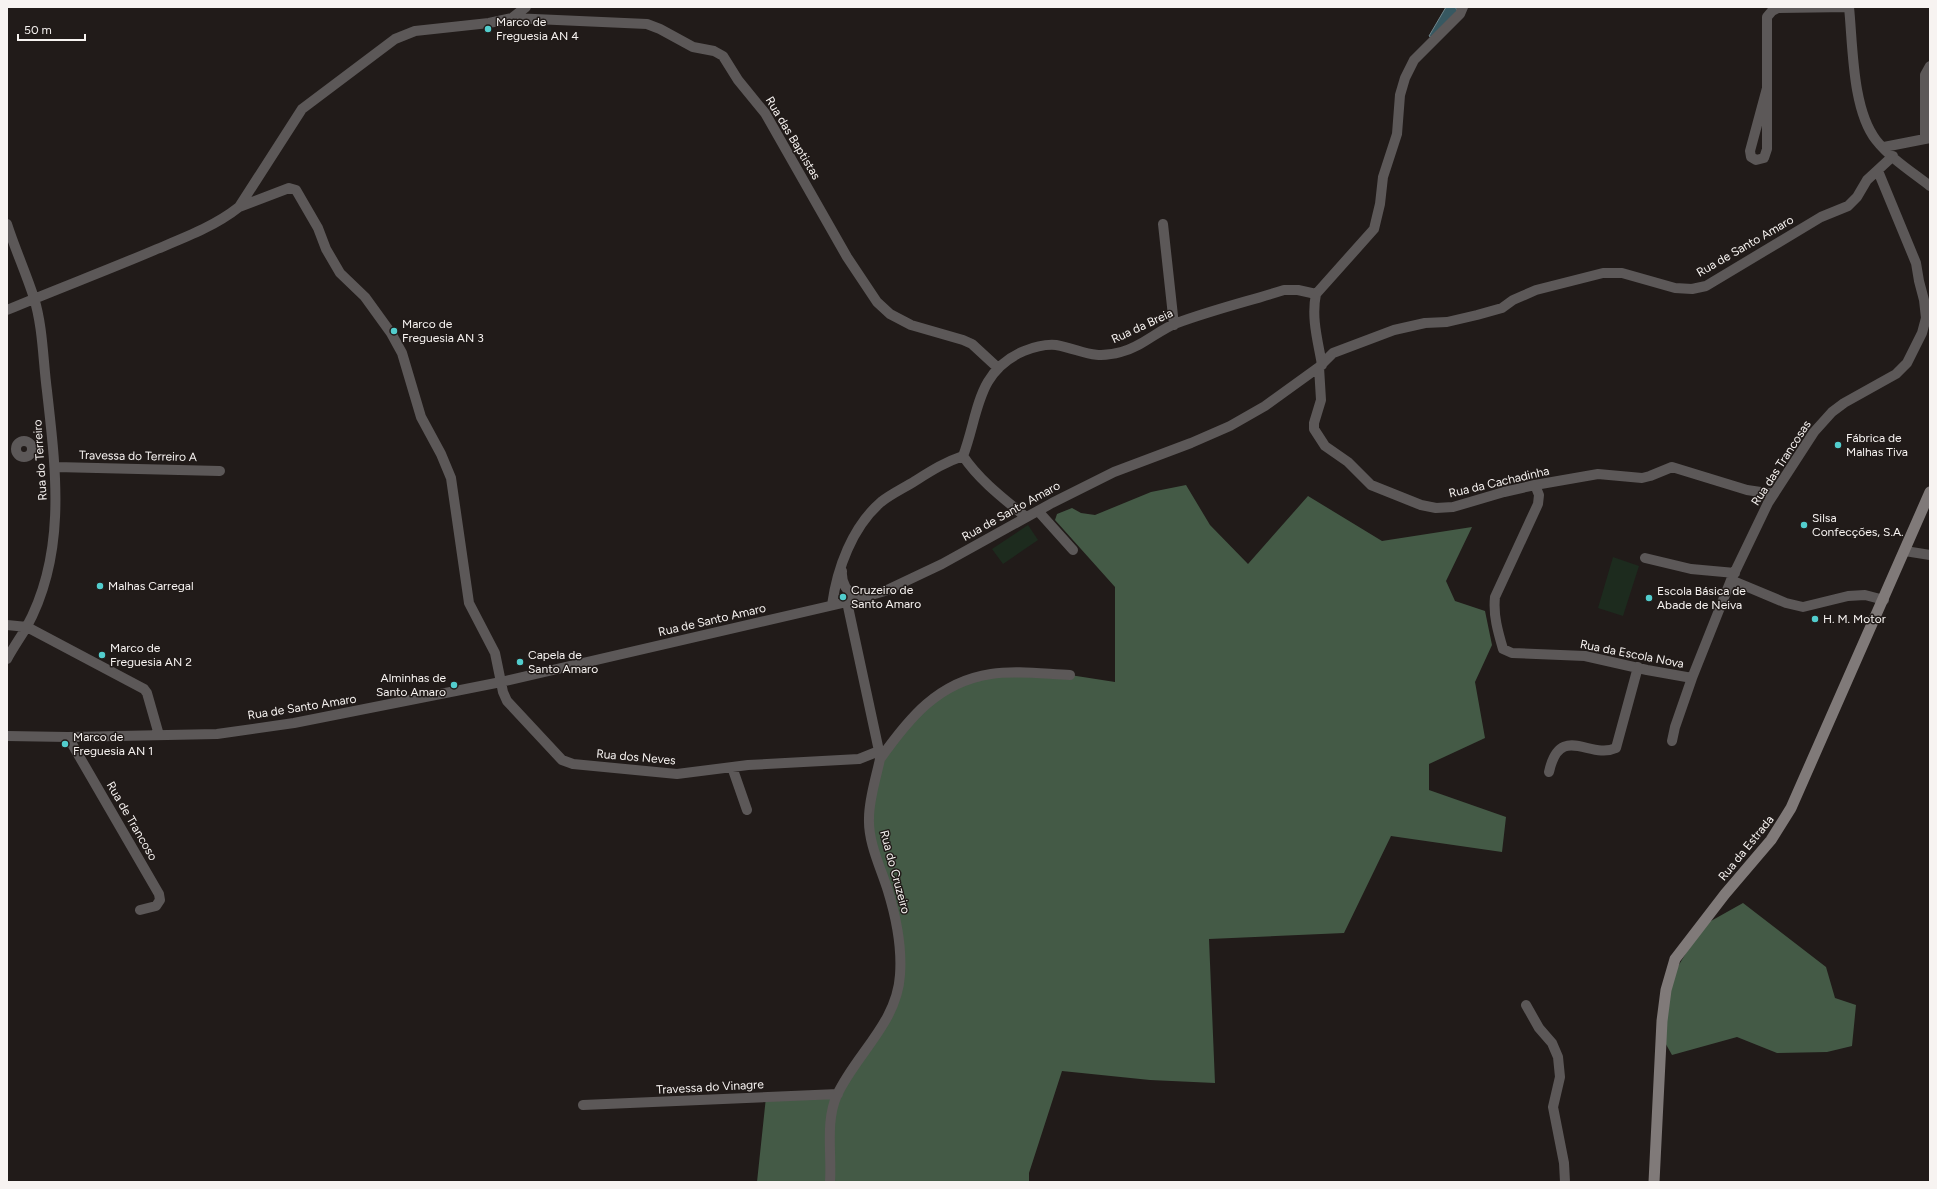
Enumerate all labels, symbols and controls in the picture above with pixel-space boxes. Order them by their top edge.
place label: Marco de Freguesia AN 4 [496,15,579,43]
scale bar [18,16,85,42]
text: 50 m [24,23,52,37]
marker: Marco de Freguesia AN 4 [483,24,493,34]
street label: Rua das Baptistas [763,94,824,183]
street label: Rua de Santo Amaro [1694,212,1796,280]
street label: Rua da Breia [1109,306,1175,346]
place label: Marco de Freguesia AN 3 [402,317,484,345]
marker: Marco de Freguesia AN 3 [389,326,399,336]
street label: Rua das Trancosas [1748,417,1814,508]
street label: Rua do Terreiro [30,419,50,501]
place label: Fábrica de Malhas Tiva [1846,431,1908,459]
marker: Fábrica de Malhas Tiva [1833,440,1843,450]
street label: Travessa do Terreiro A [79,448,197,464]
street label: Rua da Cachadinha [1447,464,1551,500]
street label: Rua de Santo Amaro [960,478,1062,544]
place label: Silsa Confecções, S.A. [1812,511,1904,539]
marker: Silsa Confecções, S.A. [1799,520,1809,530]
place label: Malhas Carregal [108,579,194,593]
marker: Malhas Carregal [95,581,105,591]
place label: Cruzeiro de Santo Amaro [851,583,921,611]
place label: Escola Básica de Abade de Neiva [1657,584,1746,612]
marker: Cruzeiro de Santo Amaro [838,592,848,602]
marker: Escola Básica de Abade de Neiva [1644,593,1654,603]
street label: Rua de Santo Amaro [657,601,767,639]
place label: H. M. Motor [1823,612,1886,626]
marker: H. M. Motor [1810,614,1820,624]
street label: Rua da Escola Nova [1579,637,1685,671]
place label: Marco de Freguesia AN 2 [110,641,192,669]
place label: Capela de Santo Amaro [528,648,598,676]
marker: Marco de Freguesia AN 2 [97,650,107,660]
marker: Capela de Santo Amaro [515,657,525,667]
place label: Alminhas de Santo Amaro [376,671,446,699]
marker: Alminhas de Santo Amaro [449,680,459,690]
street label: Rua de Santo Amaro [247,691,357,723]
place label: Marco de Freguesia AN 1 [73,730,153,758]
marker: Marco de Freguesia AN 1 [60,739,70,749]
street label: Rua dos Neves [596,747,677,767]
street label: Rua de Trancoso [104,779,160,863]
street label: Rua da Estrada [1715,813,1777,883]
street label: Rua do Cruzeiro [877,829,913,915]
street label: Travessa do Vinagre [656,1077,765,1097]

